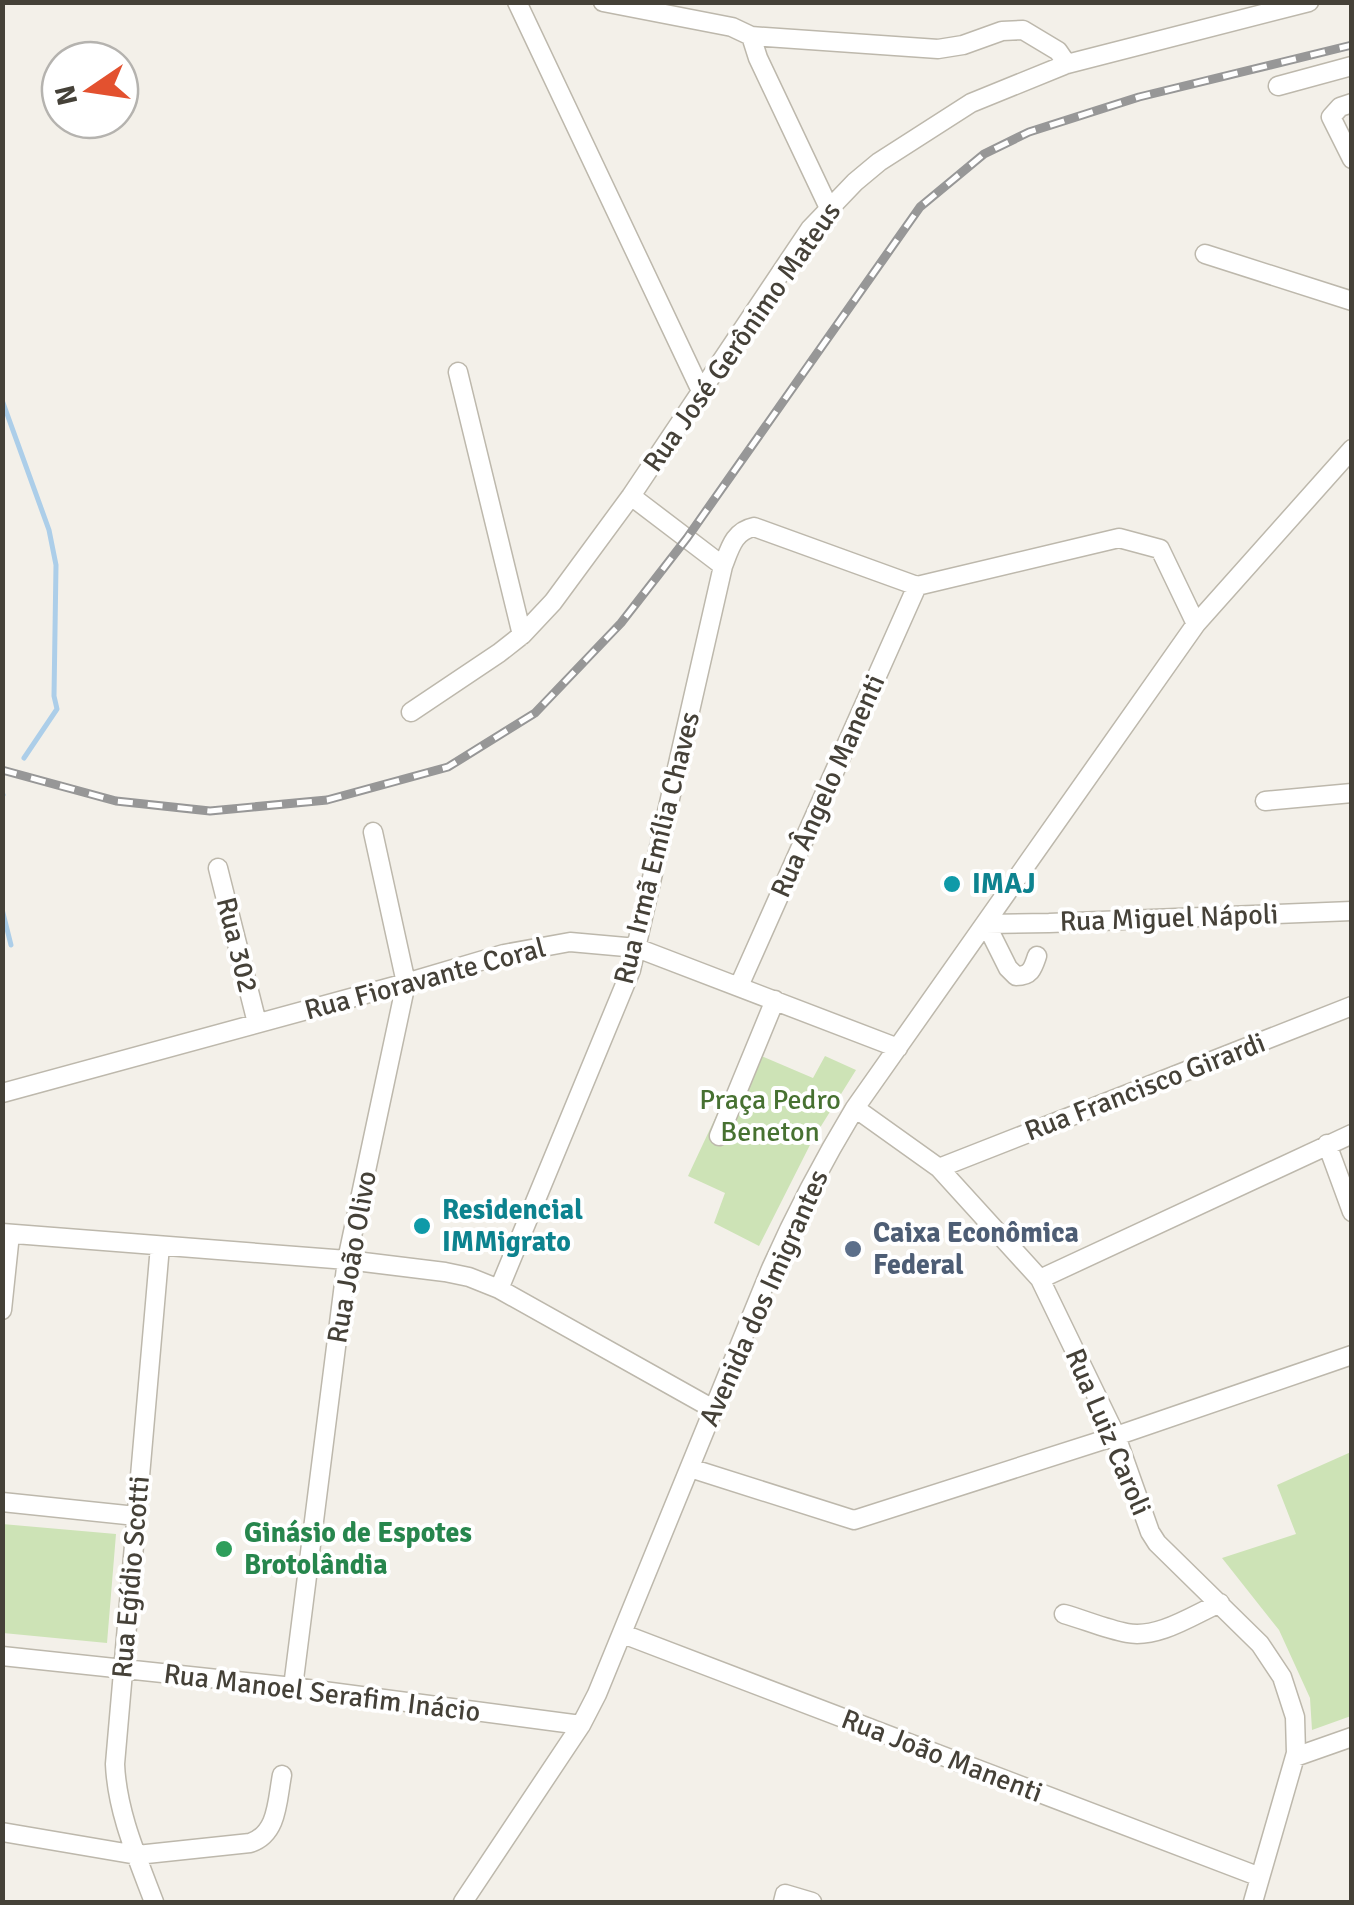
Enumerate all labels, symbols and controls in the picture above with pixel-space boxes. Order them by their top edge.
north arrow [40,40,140,140]
text: N [48,82,85,109]
street label: Rua José Gerônimo Mateus [636,196,848,478]
street label: Rua Ângelo Manenti [764,669,892,903]
street label: Rua Irmã Emília Chaves [607,708,707,988]
place label: IMAJ [972,867,1036,901]
marker: IMAJ [941,873,963,895]
street label: Rua 302 [209,894,265,996]
street label: Rua Miguel Nápoli [1059,897,1279,939]
street label: Rua Fioravante Coral [301,930,549,1028]
street label: Rua Francisco Girardi [1020,1025,1270,1149]
park label: Praça Pedro Beneton [699,1083,841,1149]
street label: Avenida dos Imigrantes [692,1164,836,1432]
street label: Rua João Olivo [320,1168,384,1346]
place label: Residencial IMMigrato [442,1193,583,1259]
marker: Residencial IMMigrato [411,1215,433,1237]
place label: Caixa Econômica Federal [873,1216,1079,1282]
marker: Caixa Econômica Federal [842,1238,864,1260]
street label: Rua Luiz Caroli [1058,1343,1158,1521]
street label: Rua Egídio Scotti [105,1474,157,1680]
place label: Ginásio de Espotes Brotolândia [244,1516,472,1582]
marker: Ginásio de Espotes Brotolândia [213,1538,235,1560]
street label: Rua Manoel Serafim Inácio [162,1657,482,1729]
street label: Rua João Manenti [837,1702,1047,1810]

